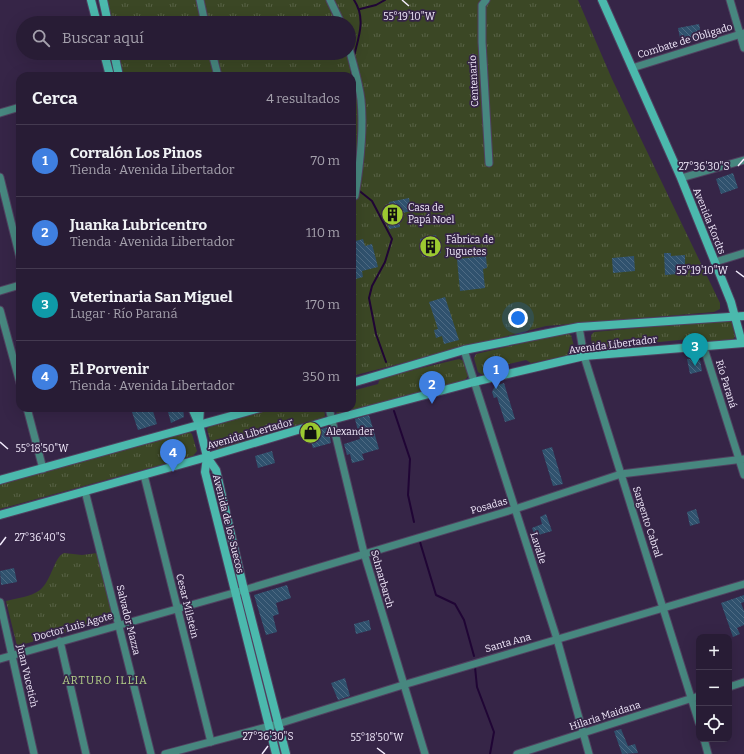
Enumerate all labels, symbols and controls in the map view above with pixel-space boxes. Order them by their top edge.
text: 55°19'10"W [383,11,436,23]
search box [16,16,356,60]
street label: Combate de Obligado [636,21,734,61]
icon: search [30,27,52,49]
text: Buscar aquí [62,29,144,47]
street label: Centenario [467,55,481,107]
text: Cerca [32,88,77,109]
text: 4 resultados [266,91,340,106]
text: Corralón Los Pinos [70,144,202,162]
text: 1 [42,153,48,168]
text: 70 m [310,153,340,168]
text: 27°36'30"S [679,161,729,173]
text: Tienda · Avenida Libertador [70,162,235,177]
street label: Avenida Kordts [690,186,728,256]
building icon: Casa de Papá Noel [380,201,406,227]
place label: Casa de Papá Noel [408,202,455,226]
text: Juanka Lubricentro [70,216,207,234]
text: 2 [41,225,49,240]
text: 110 m [306,225,340,240]
building icon: Fábrica de Juguetes [417,233,443,259]
text: Tienda · Avenida Libertador [70,234,235,249]
place label: Fábrica de Juguetes [445,234,494,258]
text: 55°19'10"W [676,265,729,277]
text: Veterinaria San Miguel [70,288,233,306]
text: 3 [41,297,49,312]
text: 170 m [305,297,340,312]
text: Lugar · Río Paraná [70,306,178,321]
your location [508,308,528,328]
pin: 3 [682,333,708,366]
street label: Avenida Libertador [568,334,658,356]
pin: 1 [483,356,509,389]
street label: Río Paraná [713,358,740,410]
text: El Porvenir [70,360,149,378]
text: 4 [41,369,49,384]
text: 350 m [302,369,340,384]
pin: 2 [419,371,445,404]
text: Tienda · Avenida Libertador [70,378,235,393]
street label: Avenida Libertador [206,416,295,452]
shop icon: Alexander [297,419,323,445]
place label: Alexander [326,426,374,438]
pin: 4 [160,439,186,472]
text: 55°18'50"W [16,443,69,455]
street label: Avenida de los Suecos [210,473,246,575]
street label: Sargento Cabral [630,485,664,559]
street label: Posadas [469,495,509,517]
street label: Lavalle [527,531,549,565]
text: 27°36'40"S [14,532,66,544]
street label: Schnarbarch [368,549,396,610]
street label: Cesar Milstein [173,572,201,640]
street label: Salvador Mazza [113,584,143,657]
street label: Doctor Luis Agote [32,610,114,644]
street label: Santa Ana [484,631,533,655]
map controls [696,634,732,742]
button: + [696,634,732,670]
street label: Juan Vucetich [14,643,40,709]
button: − [696,670,732,706]
district label: ARTURO ILLIA [62,674,148,687]
street label: Hilaria Maidana [568,699,643,733]
button: locate [696,706,732,742]
text: 27°36'30"S [243,731,293,743]
text: 55°18'50"W [351,732,404,744]

